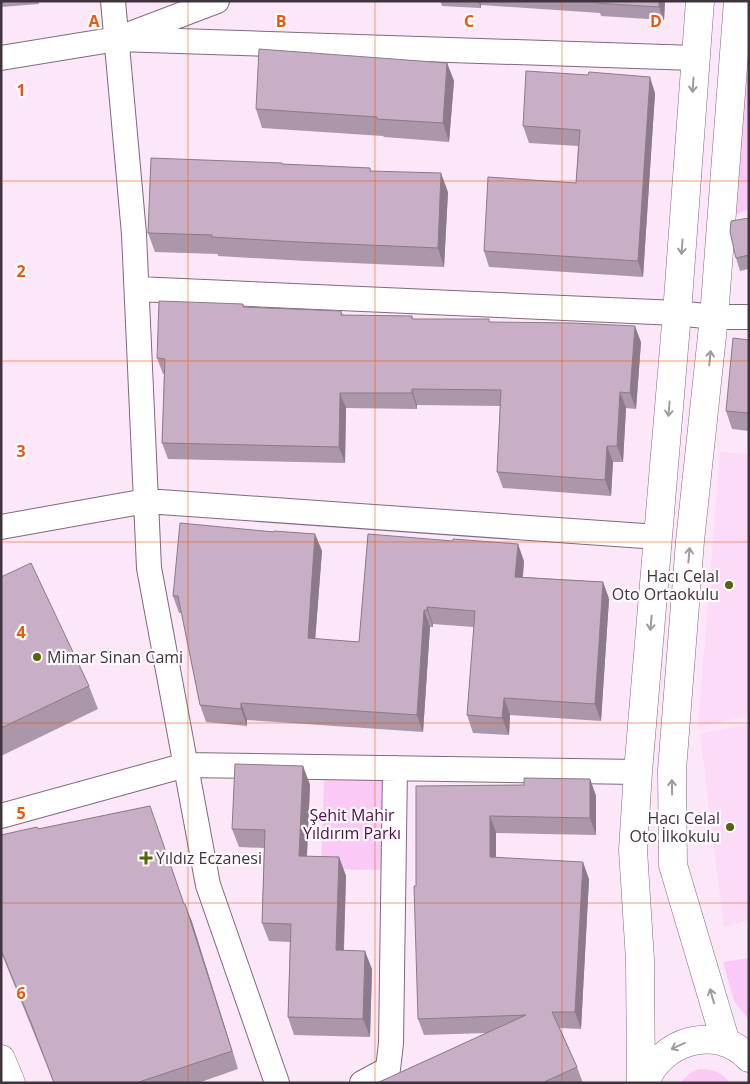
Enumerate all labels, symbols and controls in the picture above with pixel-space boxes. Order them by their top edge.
text: A [88,10,100,32]
text: B [276,10,286,32]
text: C [464,10,474,32]
text: D [650,10,662,32]
one-way arrow [689,76,698,92]
text: 1 [16,79,26,101]
one-way arrow [677,239,686,255]
text: 2 [16,260,26,282]
one-way arrow [705,351,715,367]
one-way arrow [664,401,674,417]
text: 3 [16,440,26,462]
one-way arrow [685,547,694,563]
place label: Hacı Celal Oto Ortaokulu [612,565,719,605]
marker: Hacı Celal Oto Ortaokulu [723,579,735,591]
one-way arrow [646,615,656,631]
text: 4 [16,621,26,643]
place label: Mimar Sinan Cami [47,646,183,668]
marker: Mimar Sinan Cami [31,651,43,663]
one-way arrow [667,779,677,795]
text: 5 [16,802,26,824]
park label: Şehit Mahir Yıldırım Parkı [303,804,401,844]
place label: Hacı Celal Oto İlkokulu [629,807,720,847]
marker: Hacı Celal Oto İlkokulu [724,821,736,833]
place label: Yıldız Eczanesi [156,847,262,869]
marker: Yıldız Eczanesi [140,852,152,864]
text: 6 [16,982,26,1004]
one-way arrow [706,988,716,1004]
one-way arrow [671,1042,686,1051]

